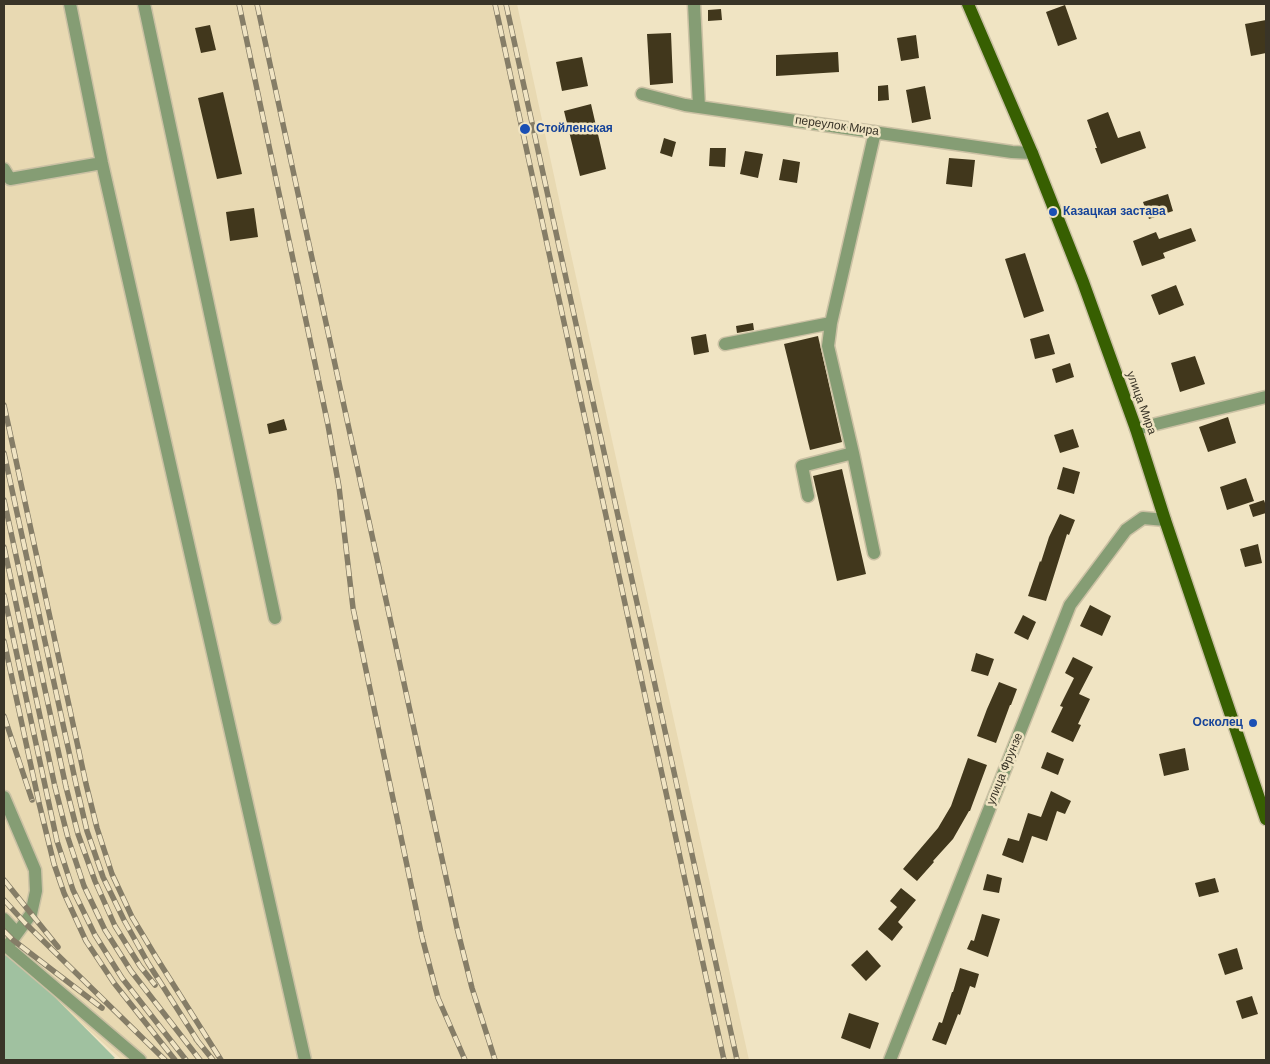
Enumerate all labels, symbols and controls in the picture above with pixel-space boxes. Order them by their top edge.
street label: переулок Мира [794,113,880,139]
marker: Стойленская [518,122,532,136]
place label: Стойленская [536,122,613,136]
place label: Казацкая застава [1063,205,1166,219]
marker: Казацкая застава [1047,206,1059,218]
street label: улица Мира [1123,369,1159,437]
place label: Осколец [1193,716,1243,730]
marker: Осколец [1247,717,1259,729]
street label: улица Фрунзе [984,731,1026,807]

